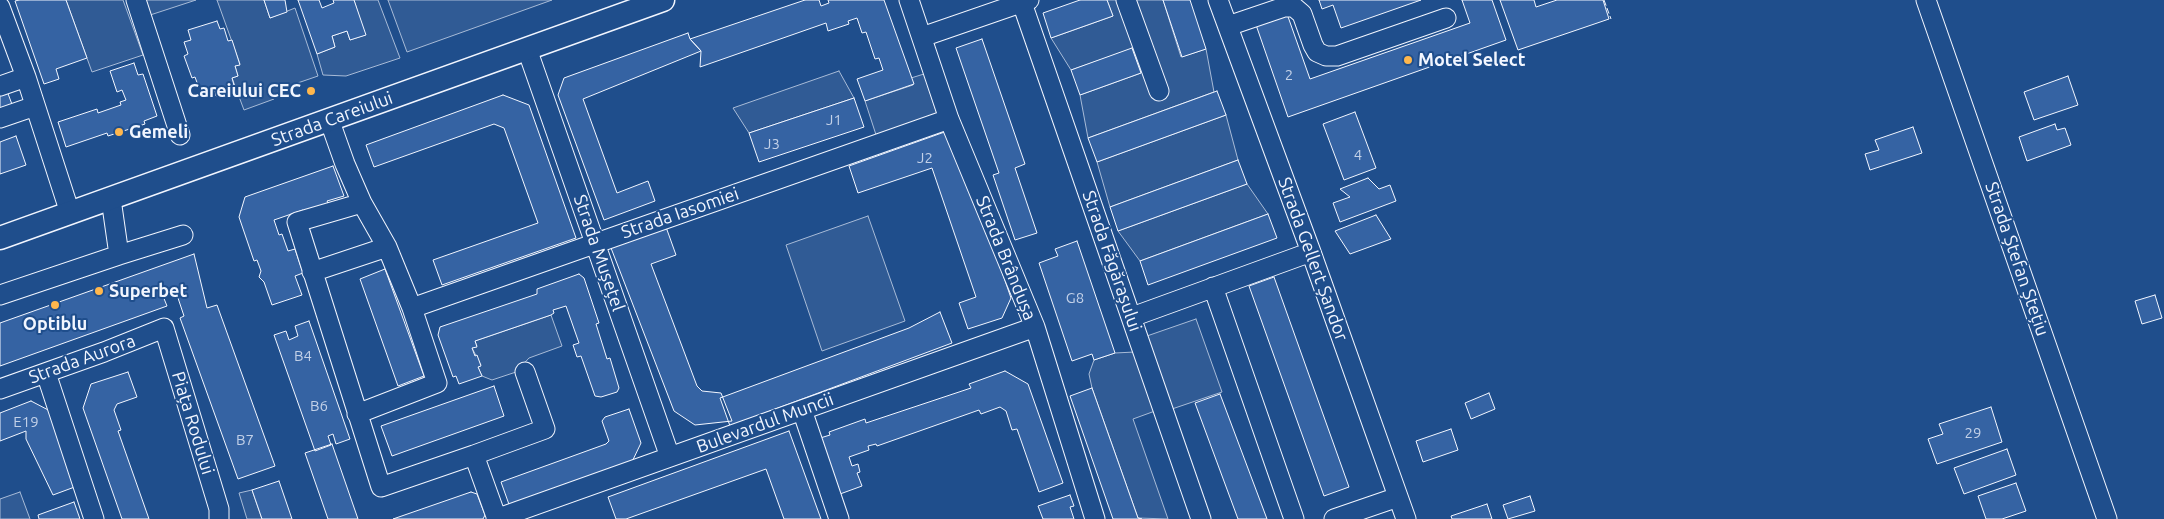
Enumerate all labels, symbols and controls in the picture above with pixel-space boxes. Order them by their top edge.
place label: Motel Select [1418,49,1525,71]
marker: Motel Select [1402,54,1414,66]
house number: 2 [1285,66,1293,84]
place label: Careiului CEC [188,80,301,102]
marker: Careiului CEC [305,85,317,97]
street label: Strada Careiului [268,87,396,151]
house number: J1 [826,111,842,129]
place label: Gemeli [129,121,188,143]
marker: Gemeli [113,126,125,138]
house number: J3 [764,135,780,153]
house number: 4 [1354,146,1362,164]
house number: J2 [917,149,933,167]
street label: Strada Gellert Șandor [1273,174,1353,344]
street label: Strada Ștefan Ștețiu [1980,179,2054,339]
street label: Strada Iasomiei [618,183,742,243]
street label: Strada Făgărașului [1078,188,1146,334]
street label: Strada Mușețel [569,192,629,314]
street label: Strada Brândușa [971,193,1041,323]
place label: Superbet [109,280,187,302]
marker: Superbet [93,285,105,297]
house number: G8 [1066,289,1084,307]
marker: Optiblu [49,299,61,311]
place label: Optiblu [23,313,87,335]
street label: Strada Aurora [26,330,138,388]
house number: B4 [294,347,312,365]
street label: Piața Rodului [167,369,219,477]
street label: Bulevardul Muncii [694,388,836,458]
house number: B6 [310,397,328,415]
house number: E19 [13,413,39,431]
house number: 29 [1965,424,1981,442]
house number: B7 [236,431,254,449]

